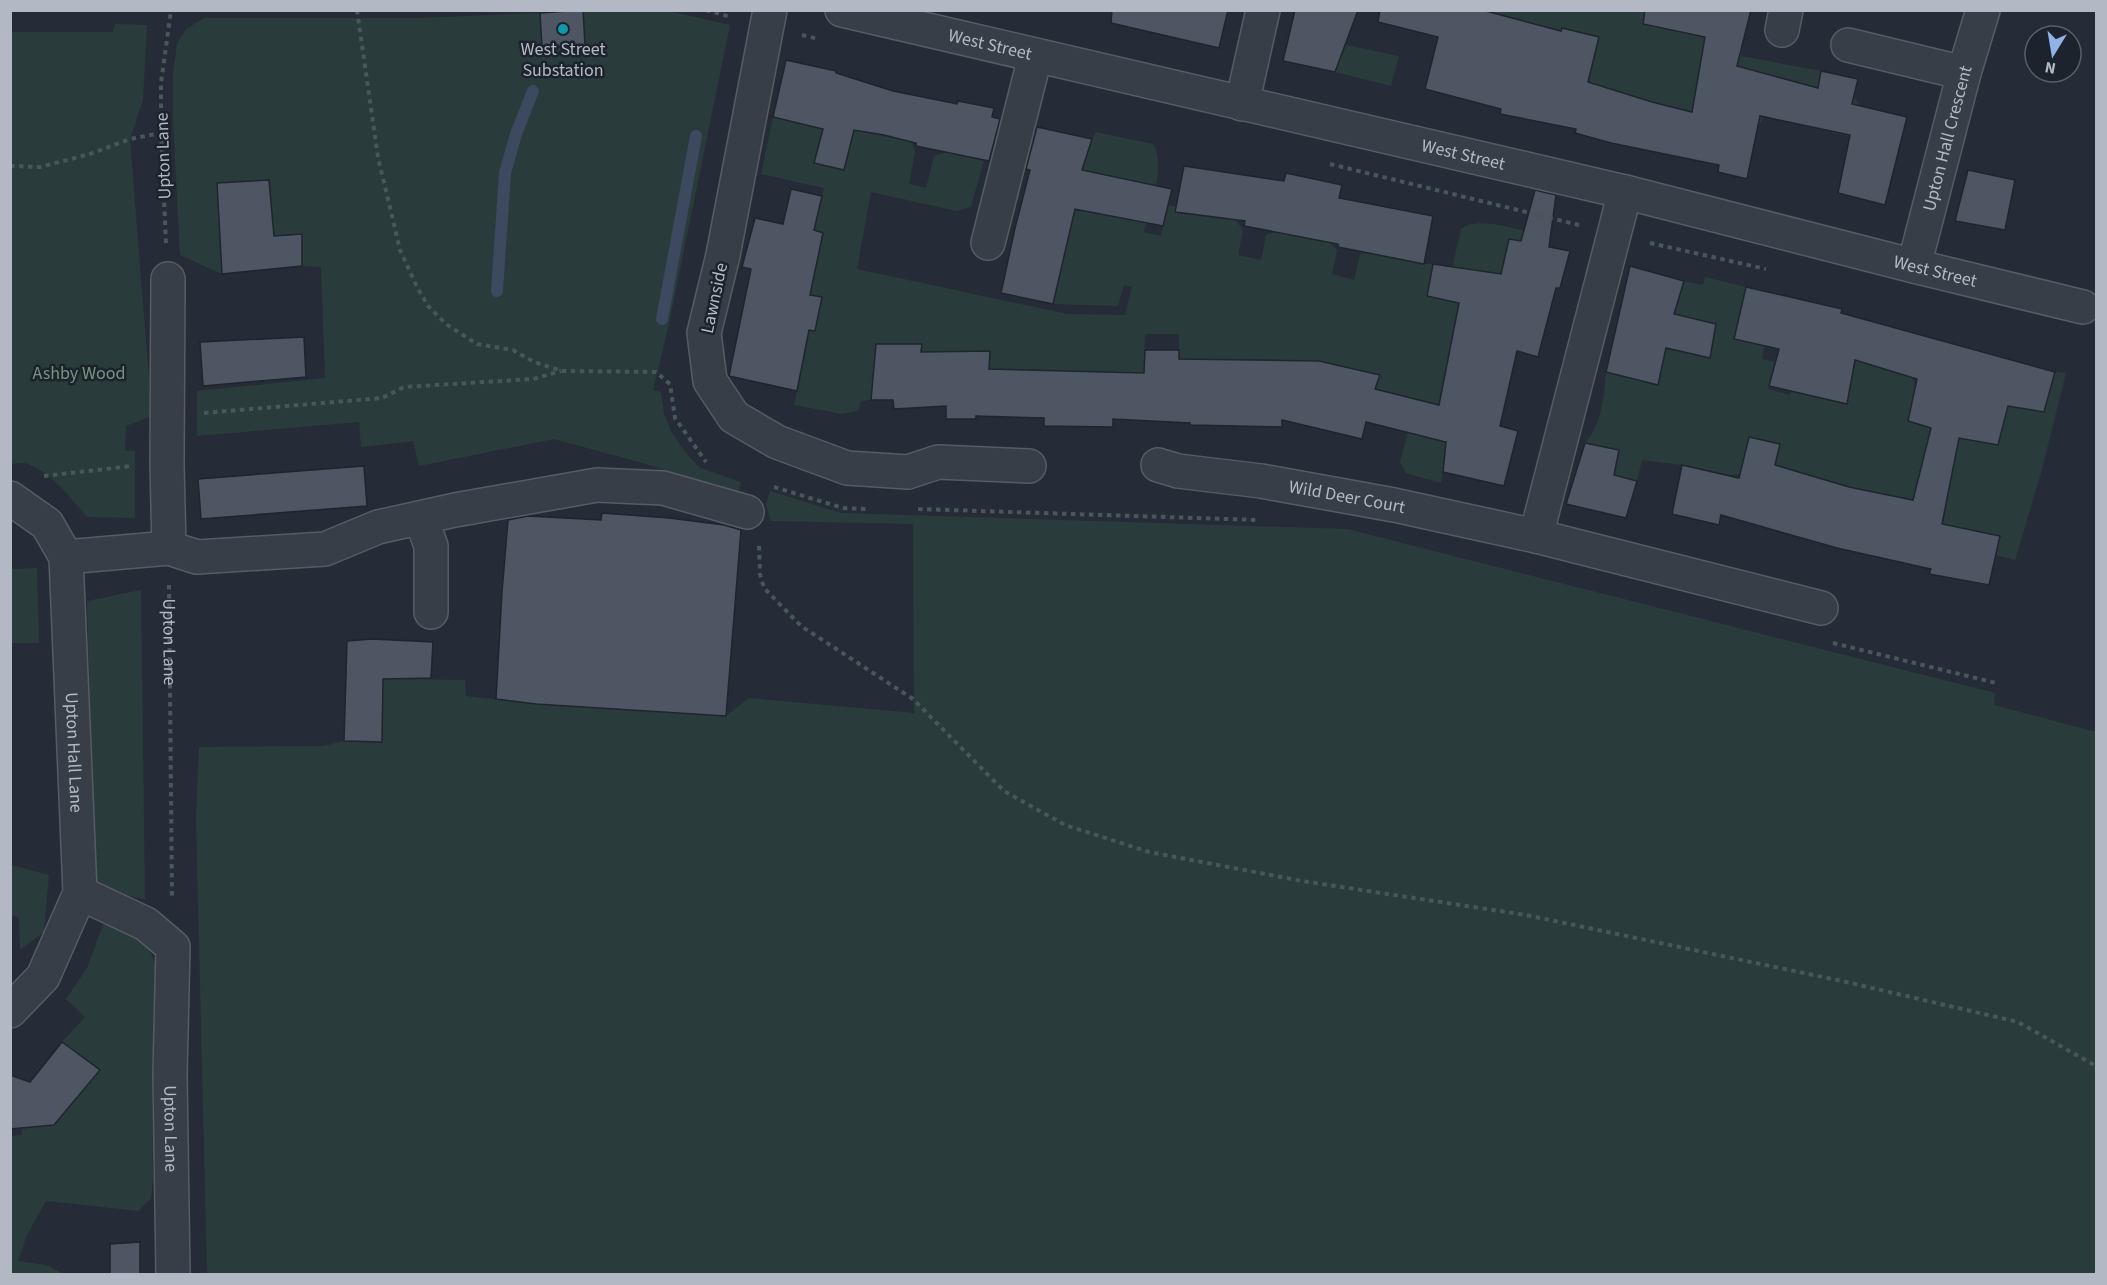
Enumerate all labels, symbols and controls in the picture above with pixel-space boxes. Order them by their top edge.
marker: West Street Substation [556,22,570,36]
street label: West Street [946,23,1034,67]
north arrow [2023,24,2083,84]
place label: West Street Substation [520,37,606,83]
text: N [2043,56,2058,80]
street label: Upton Hall Crescent [1917,62,1979,214]
street label: Upton Lane [149,112,178,200]
street label: West Street [1419,133,1508,177]
street label: West Street [1891,249,1979,294]
street label: Lawnside [695,260,734,336]
park label: Ashby Wood [32,361,126,386]
street label: Wild Deer Court [1287,474,1408,520]
street label: Upton Lane [156,598,182,686]
street label: Upton Hall Lane [59,692,89,813]
street label: Upton Lane [157,1085,183,1172]

